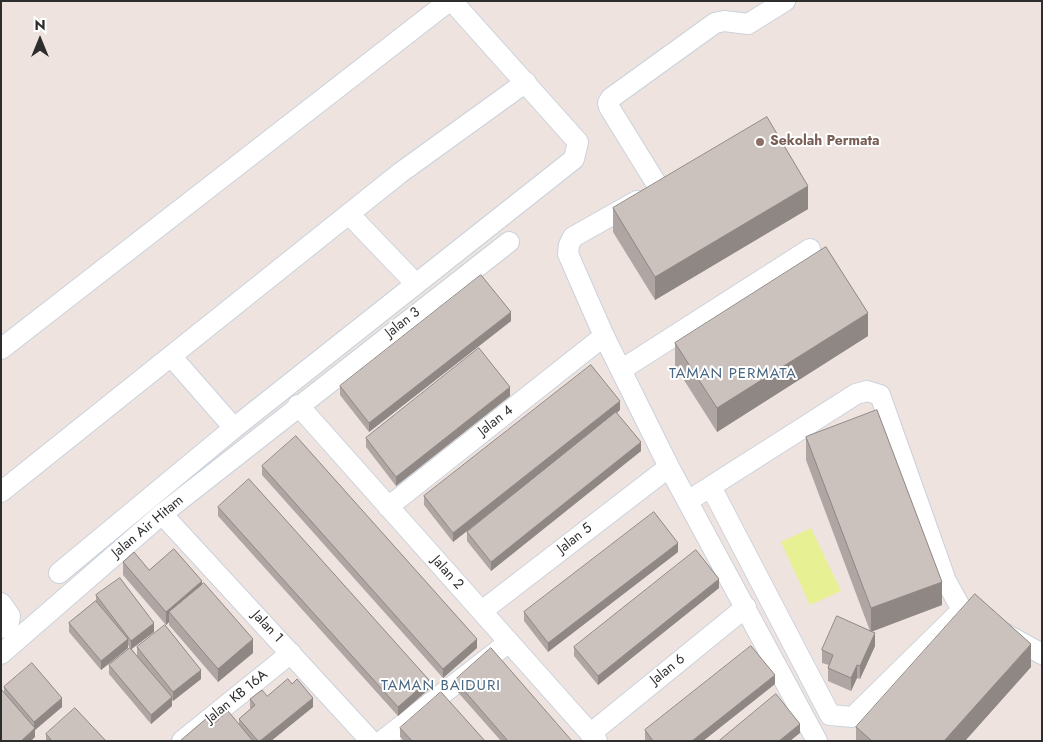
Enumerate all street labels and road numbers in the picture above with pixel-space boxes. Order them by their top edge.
street label: Jalan 3 [382,304,424,342]
street label: Jalan 4 [475,402,517,440]
street label: Jalan Air Hitam [109,492,187,562]
street label: Jalan 5 [554,520,596,558]
street label: Jalan 2 [428,553,466,593]
street label: Jalan 1 [248,607,286,647]
street label: Jalan 6 [647,651,689,689]
street label: Jalan KB 16A [203,667,271,727]

